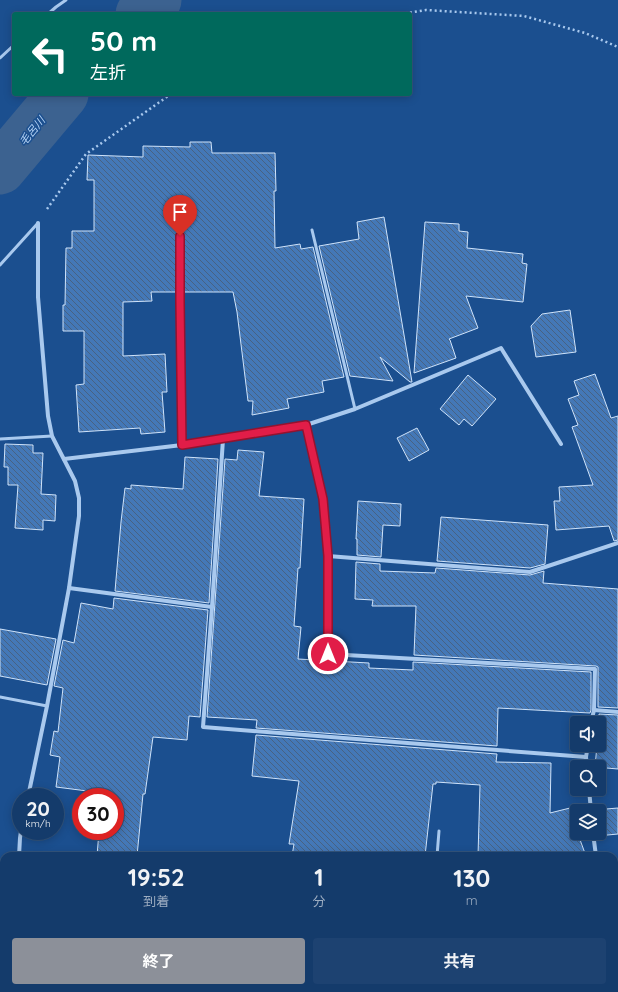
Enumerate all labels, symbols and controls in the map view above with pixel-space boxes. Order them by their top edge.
text: 50 m [90,23,157,58]
icon: left [24,28,76,80]
text: 左折 [90,61,126,84]
water label: 毛呂川 [16,113,49,148]
pin [163,195,197,236]
icon: arrive [169,201,191,223]
position arrow [307,633,349,675]
map controls [570,716,606,840]
button: sound [570,716,606,752]
button: search [570,760,606,796]
speed limit sign: 30 [72,788,124,840]
text: 20 [26,796,50,821]
button: layers [570,804,606,840]
text: km/h [25,817,51,830]
text: 19:52 [128,862,185,892]
text: 1 [314,862,324,892]
text: 130 [453,863,490,893]
text: m [466,892,478,908]
text: 到着 [143,893,169,909]
text: 分 [313,893,326,909]
button: 終了 [12,938,305,984]
button: 共有 [313,938,606,984]

